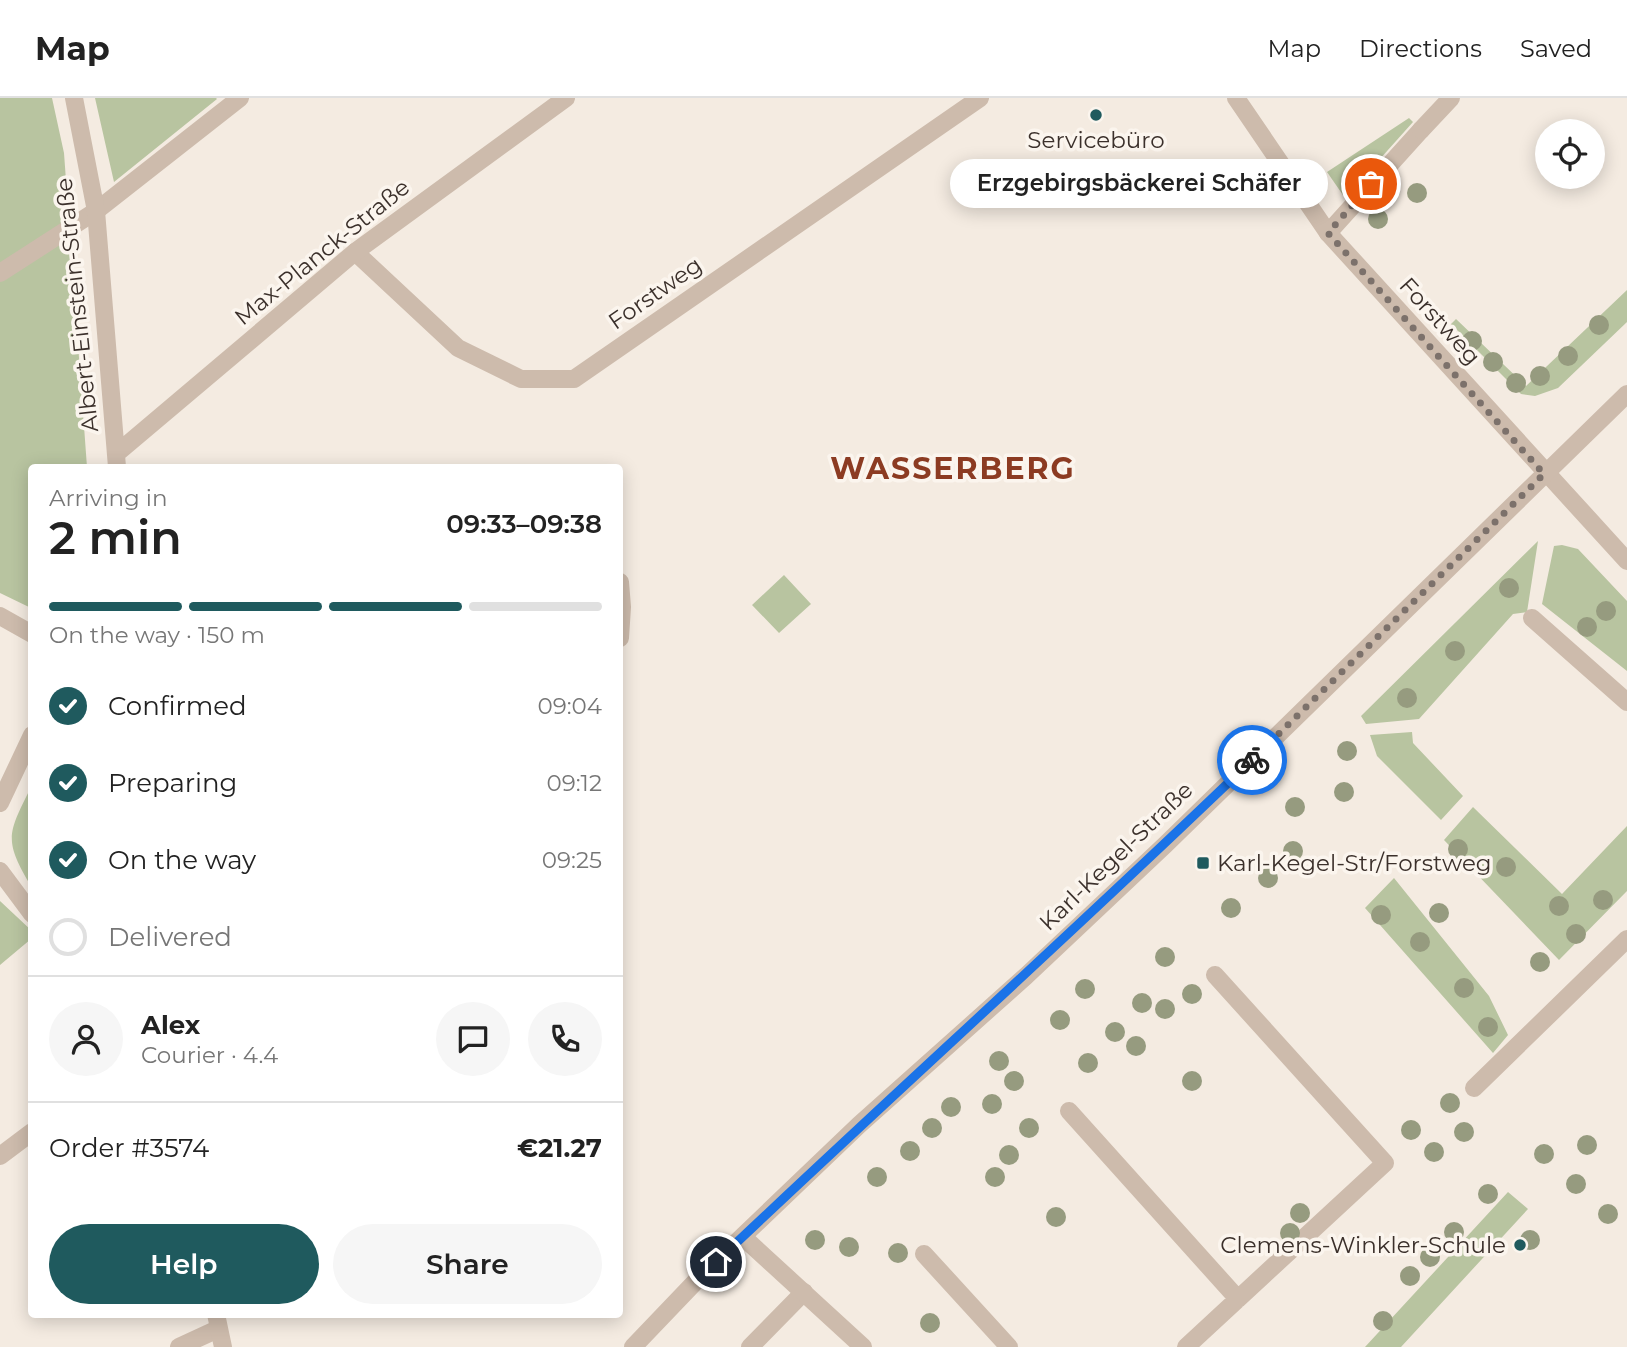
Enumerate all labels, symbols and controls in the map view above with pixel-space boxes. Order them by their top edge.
text: Map [35,28,110,68]
text: Map [1268,34,1321,63]
text: Directions [1359,34,1482,63]
text: Saved [1520,34,1592,63]
marker: Servicebüro [1088,107,1104,123]
map controls [1535,119,1605,189]
button: locate [1535,119,1605,189]
place label: Servicebüro [1027,126,1165,154]
pin [1341,154,1401,214]
callout: Erzgebirgsbäckerei Schäfer [951,160,1329,208]
icon: bag [1352,165,1390,203]
text: Erzgebirgsbäckerei Schäfer [977,169,1301,197]
street label: Max-Planck-Straße [229,173,415,331]
street label: Albert-Einstein-Straße [50,176,104,434]
street label: Forstweg [603,251,707,335]
street label: Forstweg [1394,272,1486,370]
district label: WASSERBERG [830,450,1076,487]
text: Arriving in [49,484,168,512]
text: 09:33–09:38 [446,508,602,540]
text: 2 min [49,509,182,566]
text: On the way · 150 m [49,621,265,649]
icon: check [49,687,87,725]
text: Confirmed [108,690,247,722]
text: 09:04 [537,692,602,720]
courier [1217,725,1287,795]
icon: bike [1233,741,1271,779]
icon: check [49,764,87,802]
text: Preparing [108,767,237,799]
text: 09:12 [547,769,602,797]
street label: Karl-Kegel-Straße [1034,776,1198,936]
icon: check [49,841,87,879]
text: On the way [108,844,256,876]
text: 09:25 [542,846,602,874]
place label: Karl-Kegel-Str/Forstweg [1217,849,1492,877]
marker: Karl-Kegel-Str/Forstweg [1195,855,1211,871]
text: Delivered [108,921,232,953]
button: person [49,1002,123,1076]
button: chat [436,1002,510,1076]
button: phone [528,1002,602,1076]
text: Alex [141,1009,200,1041]
text: Courier · 4.4 [141,1041,278,1069]
text: Order #3574 [49,1132,209,1164]
text: €21.27 [517,1132,602,1164]
button: Help [49,1224,319,1304]
button: Share [333,1224,602,1304]
place label: Clemens-Winkler-Schule [1220,1231,1506,1259]
pin [686,1232,746,1292]
marker: Clemens-Winkler-Schule [1512,1237,1528,1253]
icon: home [697,1243,735,1281]

